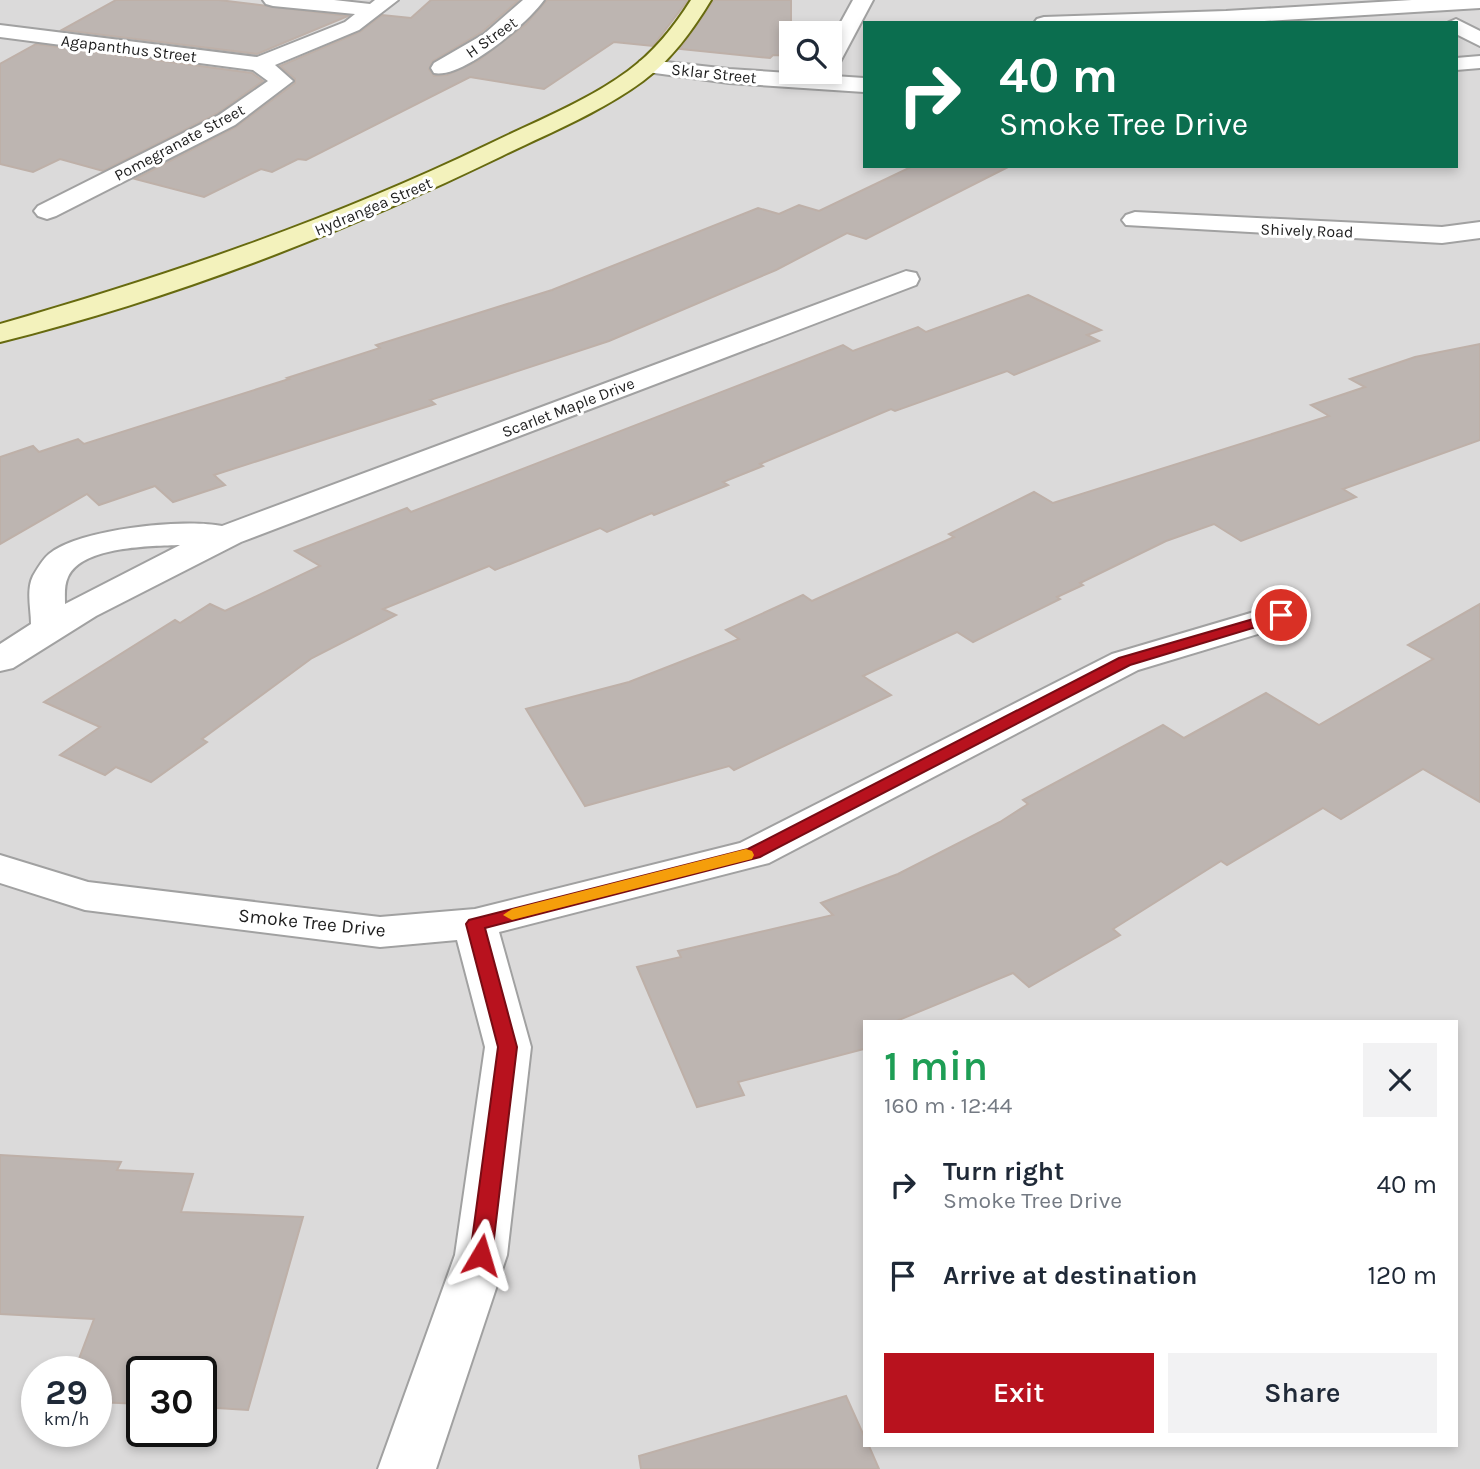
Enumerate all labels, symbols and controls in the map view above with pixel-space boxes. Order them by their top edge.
street label: H Street [462,13,521,62]
map controls [779,21,842,84]
button: search [779,21,842,84]
street label: Agapanthus Street [60,31,198,66]
text: 40 m [999,47,1118,104]
icon: right [884,49,975,140]
street label: Sklar Street [670,60,757,87]
street label: Pomegranate Street [111,100,248,185]
text: Smoke Tree Drive [999,106,1248,143]
street label: Hydrangea Street [312,173,435,240]
street label: Shively Road [1260,219,1354,242]
street label: Scarlet Maple Drive [499,373,637,442]
pin [1251,585,1311,645]
icon: arrive [1262,596,1300,634]
street label: Smoke Tree Drive [237,904,387,942]
text: 1 min [884,1041,988,1091]
button: close [1363,1043,1437,1117]
text: 160 m · 12:44 [884,1092,1012,1119]
text: Turn right [943,1156,1064,1187]
icon: right [884,1166,922,1204]
text: 40 m [1377,1169,1437,1200]
text: Smoke Tree Drive [943,1187,1122,1214]
position arrow [444,1218,518,1292]
icon: arrive [884,1257,922,1295]
text: Arrive at destination [943,1260,1197,1291]
text: 120 m [1367,1260,1437,1291]
button: Exit [884,1353,1154,1433]
button: Share [1168,1353,1437,1433]
speed limit sign: 30 [126,1356,217,1447]
text: 29 [45,1372,88,1413]
text: km/h [44,1408,89,1430]

